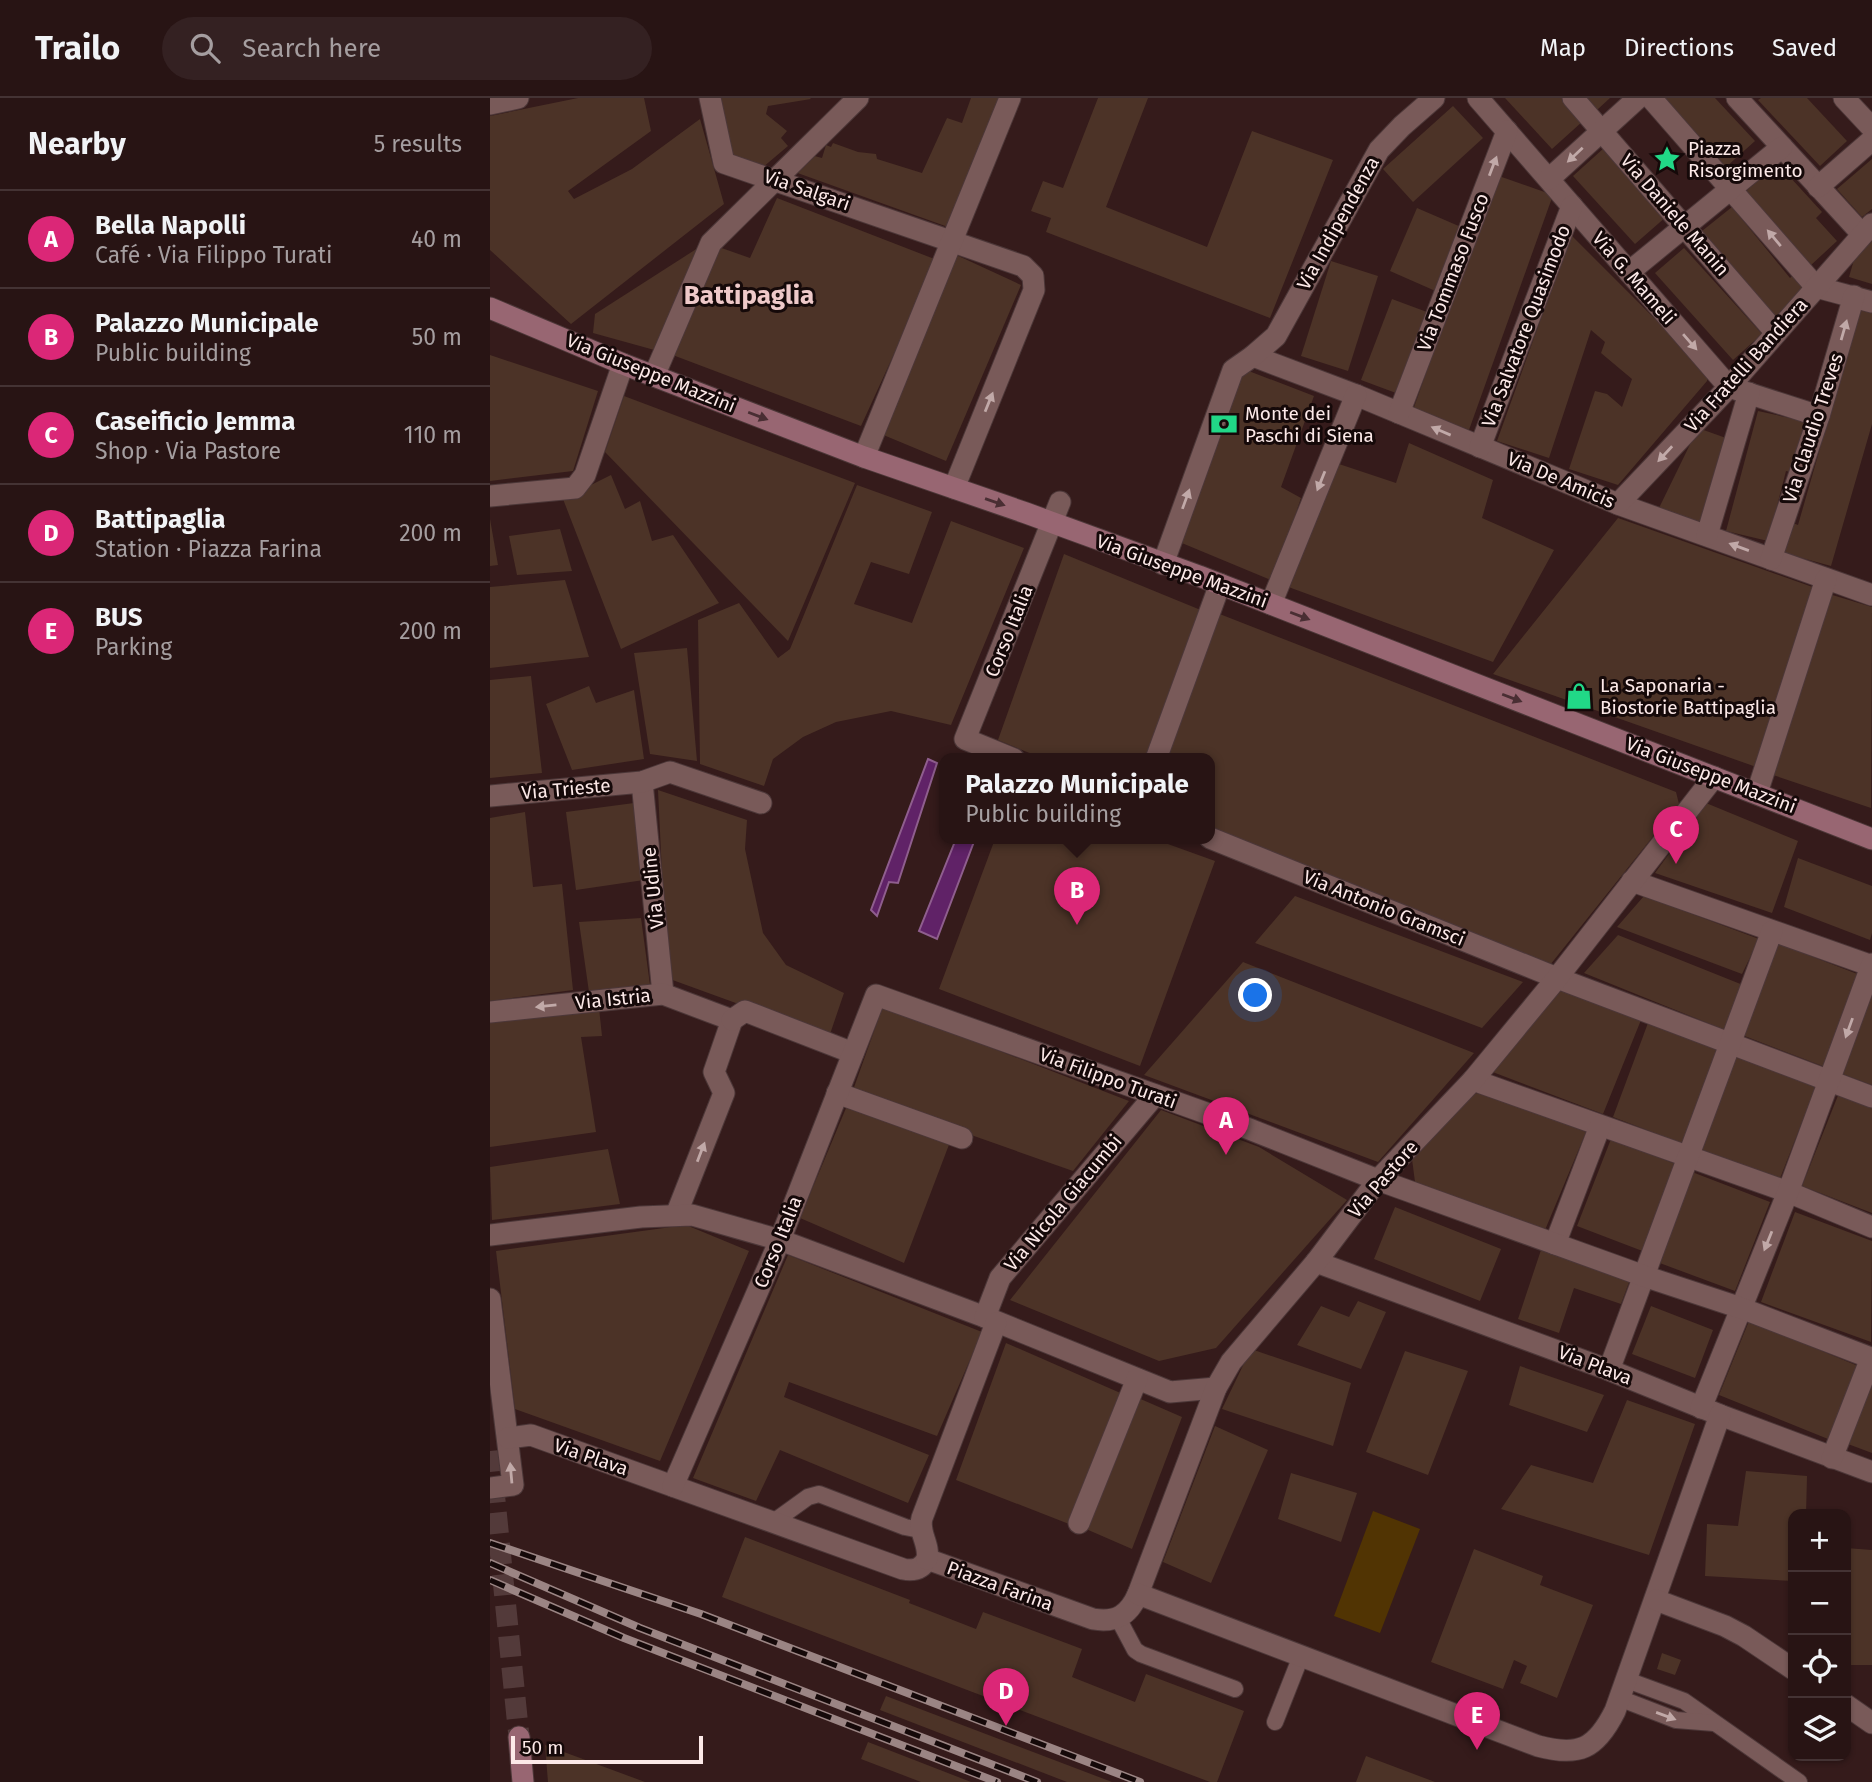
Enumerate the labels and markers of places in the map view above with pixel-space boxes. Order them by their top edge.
place label: Piazza Risorgimento [1688,137,1803,182]
place icon: Piazza Risorgimento [1652,144,1682,174]
place label: Monte dei Paschi di Siena [1245,402,1374,447]
bank icon: Monte dei Paschi di Siena [1209,409,1239,439]
place label: La Saponaria - Biostorie Battipaglia [1600,674,1776,719]
shop icon: La Saponaria - Biostorie Battipaglia [1564,681,1594,711]
pin: C [1653,806,1699,864]
pin: B [1054,867,1100,925]
pin: A [1203,1097,1249,1155]
pin: D [983,1668,1029,1726]
pin: E [1454,1692,1500,1750]

